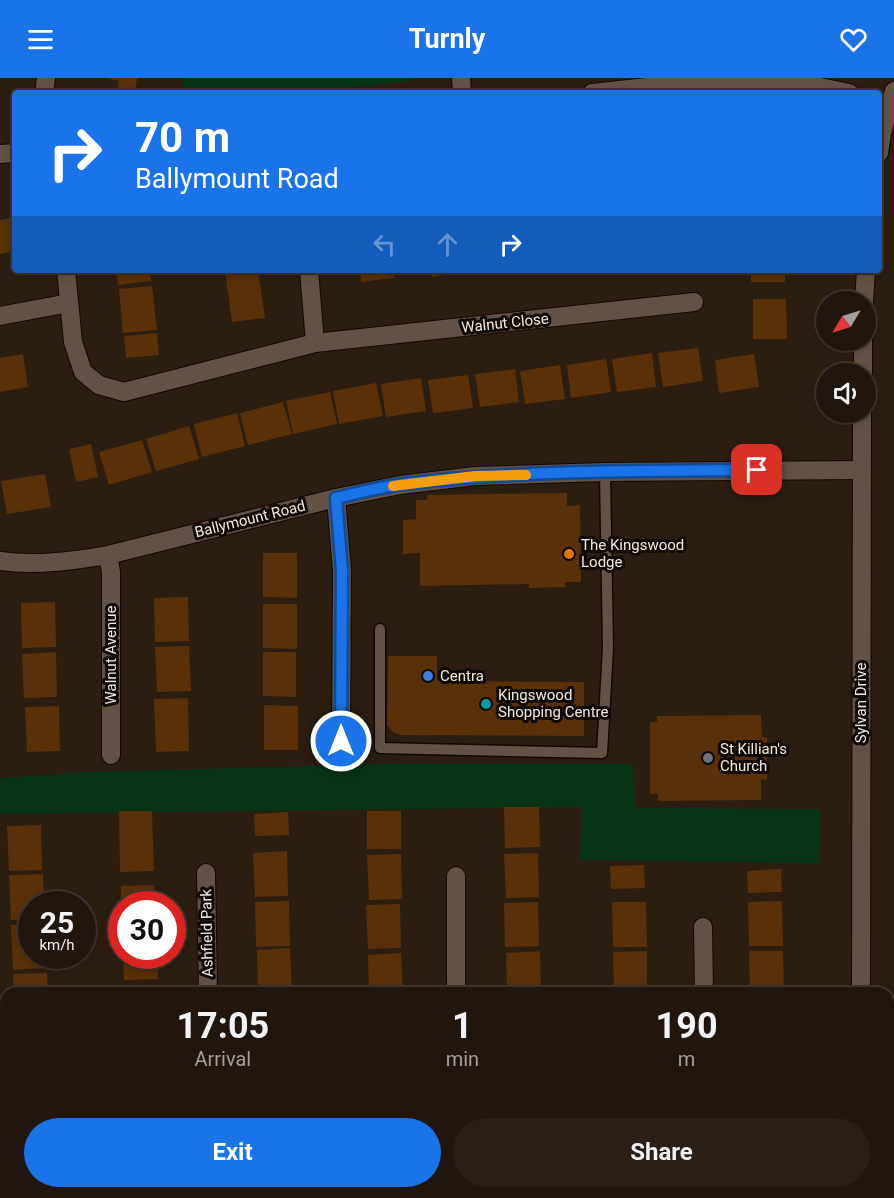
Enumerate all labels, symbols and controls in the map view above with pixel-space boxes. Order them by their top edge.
icon: menu [24,23,57,56]
text: Turnly [409,23,485,55]
icon: heart [837,23,870,56]
text: 70 m [135,113,230,162]
icon: right [36,114,114,192]
text: Ballymount Road [135,163,339,195]
icon: left [368,228,401,261]
icon: ahead [431,228,464,261]
icon: right [494,228,527,261]
north arrow [816,291,876,351]
map controls [816,291,876,423]
street label: Walnut Close [460,309,550,337]
button: sound [816,363,876,423]
pin [731,444,782,495]
icon: arrive [740,453,773,486]
street label: Ballymount Road [193,497,307,541]
place label: The Kingswood Lodge [581,536,684,571]
marker: The Kingswood Lodge [562,547,576,561]
street label: Walnut Avenue [102,605,120,705]
street label: Sylvan Drive [852,663,870,743]
place label: Centra [440,667,484,685]
marker: Centra [421,669,435,683]
place label: Kingswood Shopping Centre [498,686,608,721]
marker: Kingswood Shopping Centre [479,697,493,711]
position arrow [309,709,373,773]
place label: St Killian's Church [720,740,787,775]
marker: St Killian's Church [701,751,715,765]
street label: Ashfield Park [197,888,217,977]
speed limit sign: 30 [108,891,186,969]
text: 25 [40,905,74,940]
text: km/h [39,936,75,954]
text: 17:05 [176,1005,269,1047]
text: 1 [452,1005,473,1047]
text: 190 [656,1005,718,1047]
text: Arrival [194,1047,251,1071]
text: min [446,1047,479,1071]
text: m [678,1047,695,1071]
button: Exit [24,1118,441,1187]
button: Share [453,1118,870,1187]

